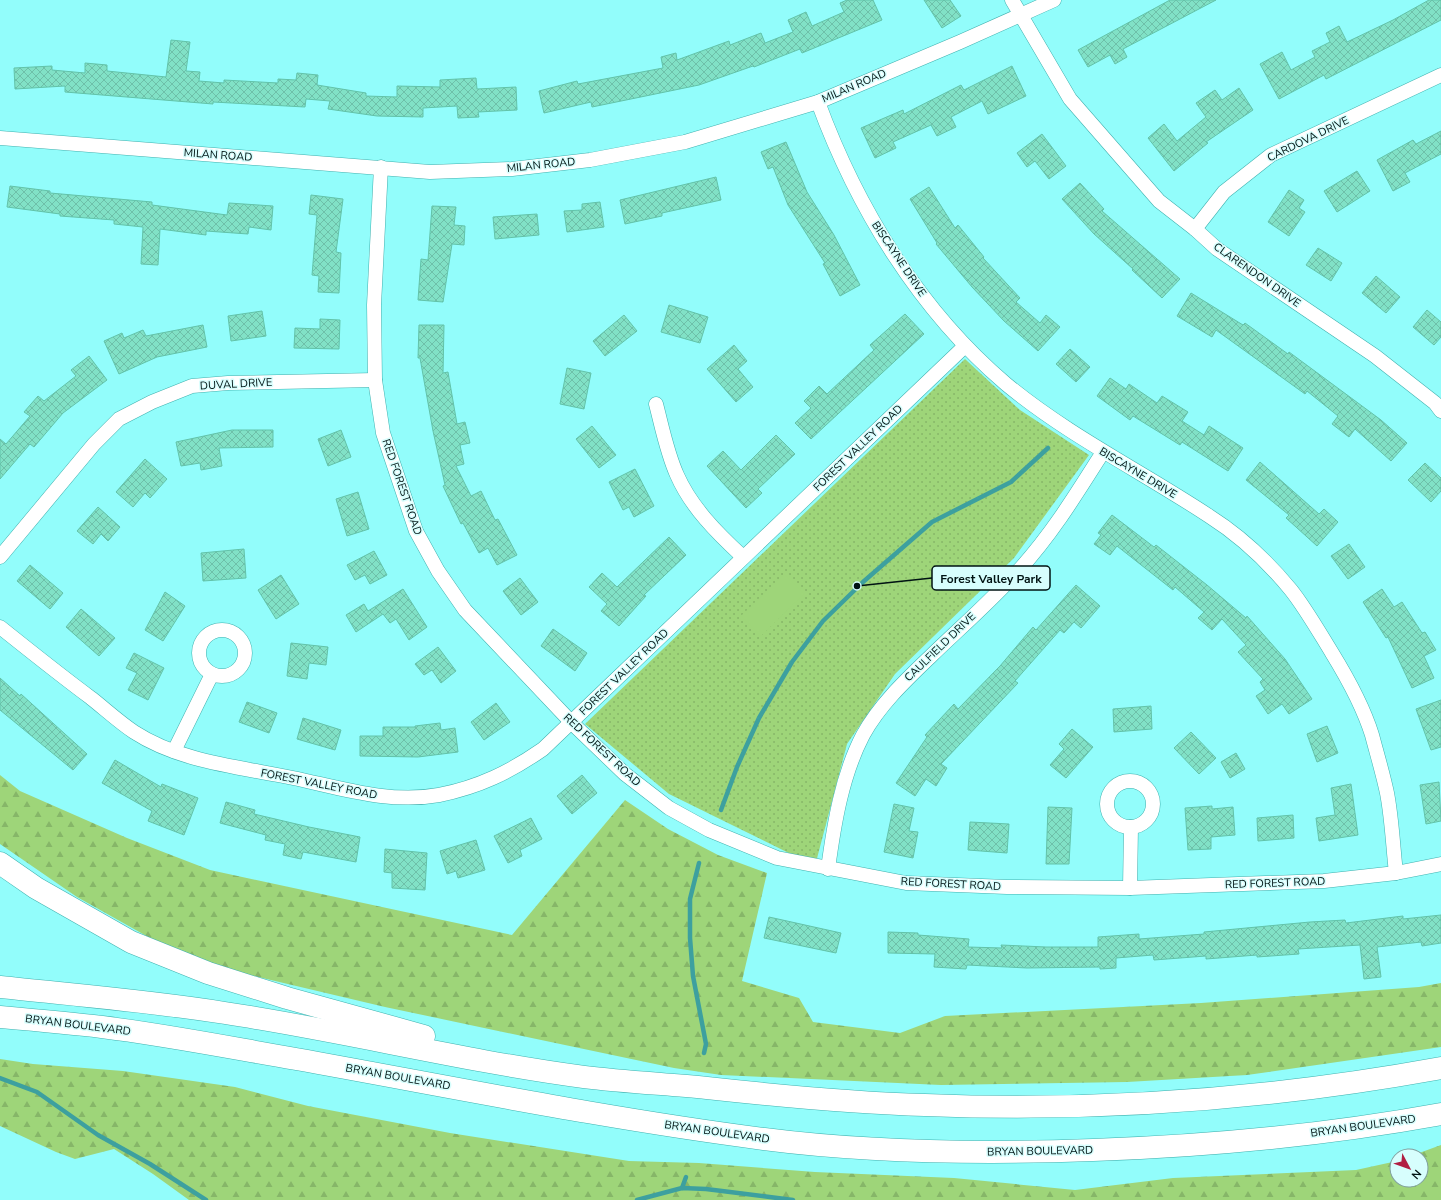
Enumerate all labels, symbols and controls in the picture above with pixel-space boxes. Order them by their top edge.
street label: MILAN ROAD [819,66,889,106]
street label: CARDOVA DRIVE [1265,113,1351,165]
street label: MILAN ROAD [183,145,253,165]
street label: MILAN ROAD [506,154,576,176]
street label: BISCAYNE DRIVE [868,218,930,300]
street label: CLARENDON DRIVE [1211,239,1303,311]
street label: DUVAL DRIVE [200,375,272,393]
street label: FOREST VALLEY ROAD [810,401,906,495]
street label: RED FOREST ROAD [379,437,425,537]
street label: BISCAYNE DRIVE [1096,444,1180,502]
callout: Forest Valley Park [932,566,1050,590]
text: Forest Valley Park [940,571,1042,587]
street label: CAULFIELD DRIVE [901,609,979,685]
street label: FOREST VALLEY ROAD [576,625,672,719]
street label: RED FOREST ROAD [560,710,644,790]
street label: FOREST VALLEY ROAD [259,765,379,803]
street label: RED FOREST ROAD [900,874,1002,894]
street label: RED FOREST ROAD [1224,874,1326,892]
street label: BRYAN BOULEVARD [24,1011,132,1039]
street label: BRYAN BOULEVARD [344,1060,452,1094]
street label: BRYAN BOULEVARD [1309,1111,1417,1141]
street label: BRYAN BOULEVARD [663,1117,771,1147]
street label: BRYAN BOULEVARD [987,1143,1093,1159]
north arrow [1389,1148,1429,1188]
text: N [1408,1166,1425,1182]

